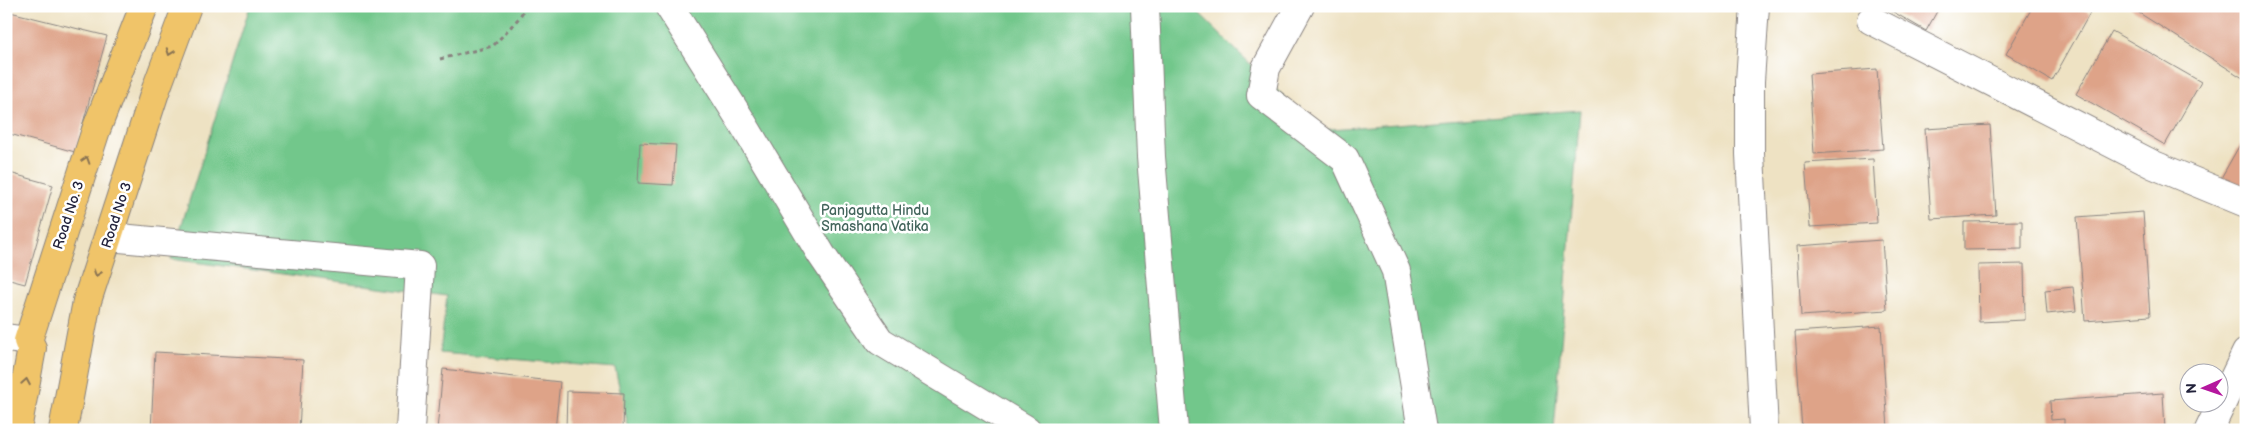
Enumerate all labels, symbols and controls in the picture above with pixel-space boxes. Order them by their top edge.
one-way arrow [166,47,176,56]
one-way arrow [80,156,90,165]
street label: Road No. 3 [49,179,87,251]
street label: Road No 3 [98,180,135,250]
park label: Panjagutta Hindu Smashana Vatika [821,202,929,235]
one-way arrow [93,268,103,276]
north arrow [2180,364,2230,414]
one-way arrow [20,377,30,386]
text: N [2183,383,2200,394]

